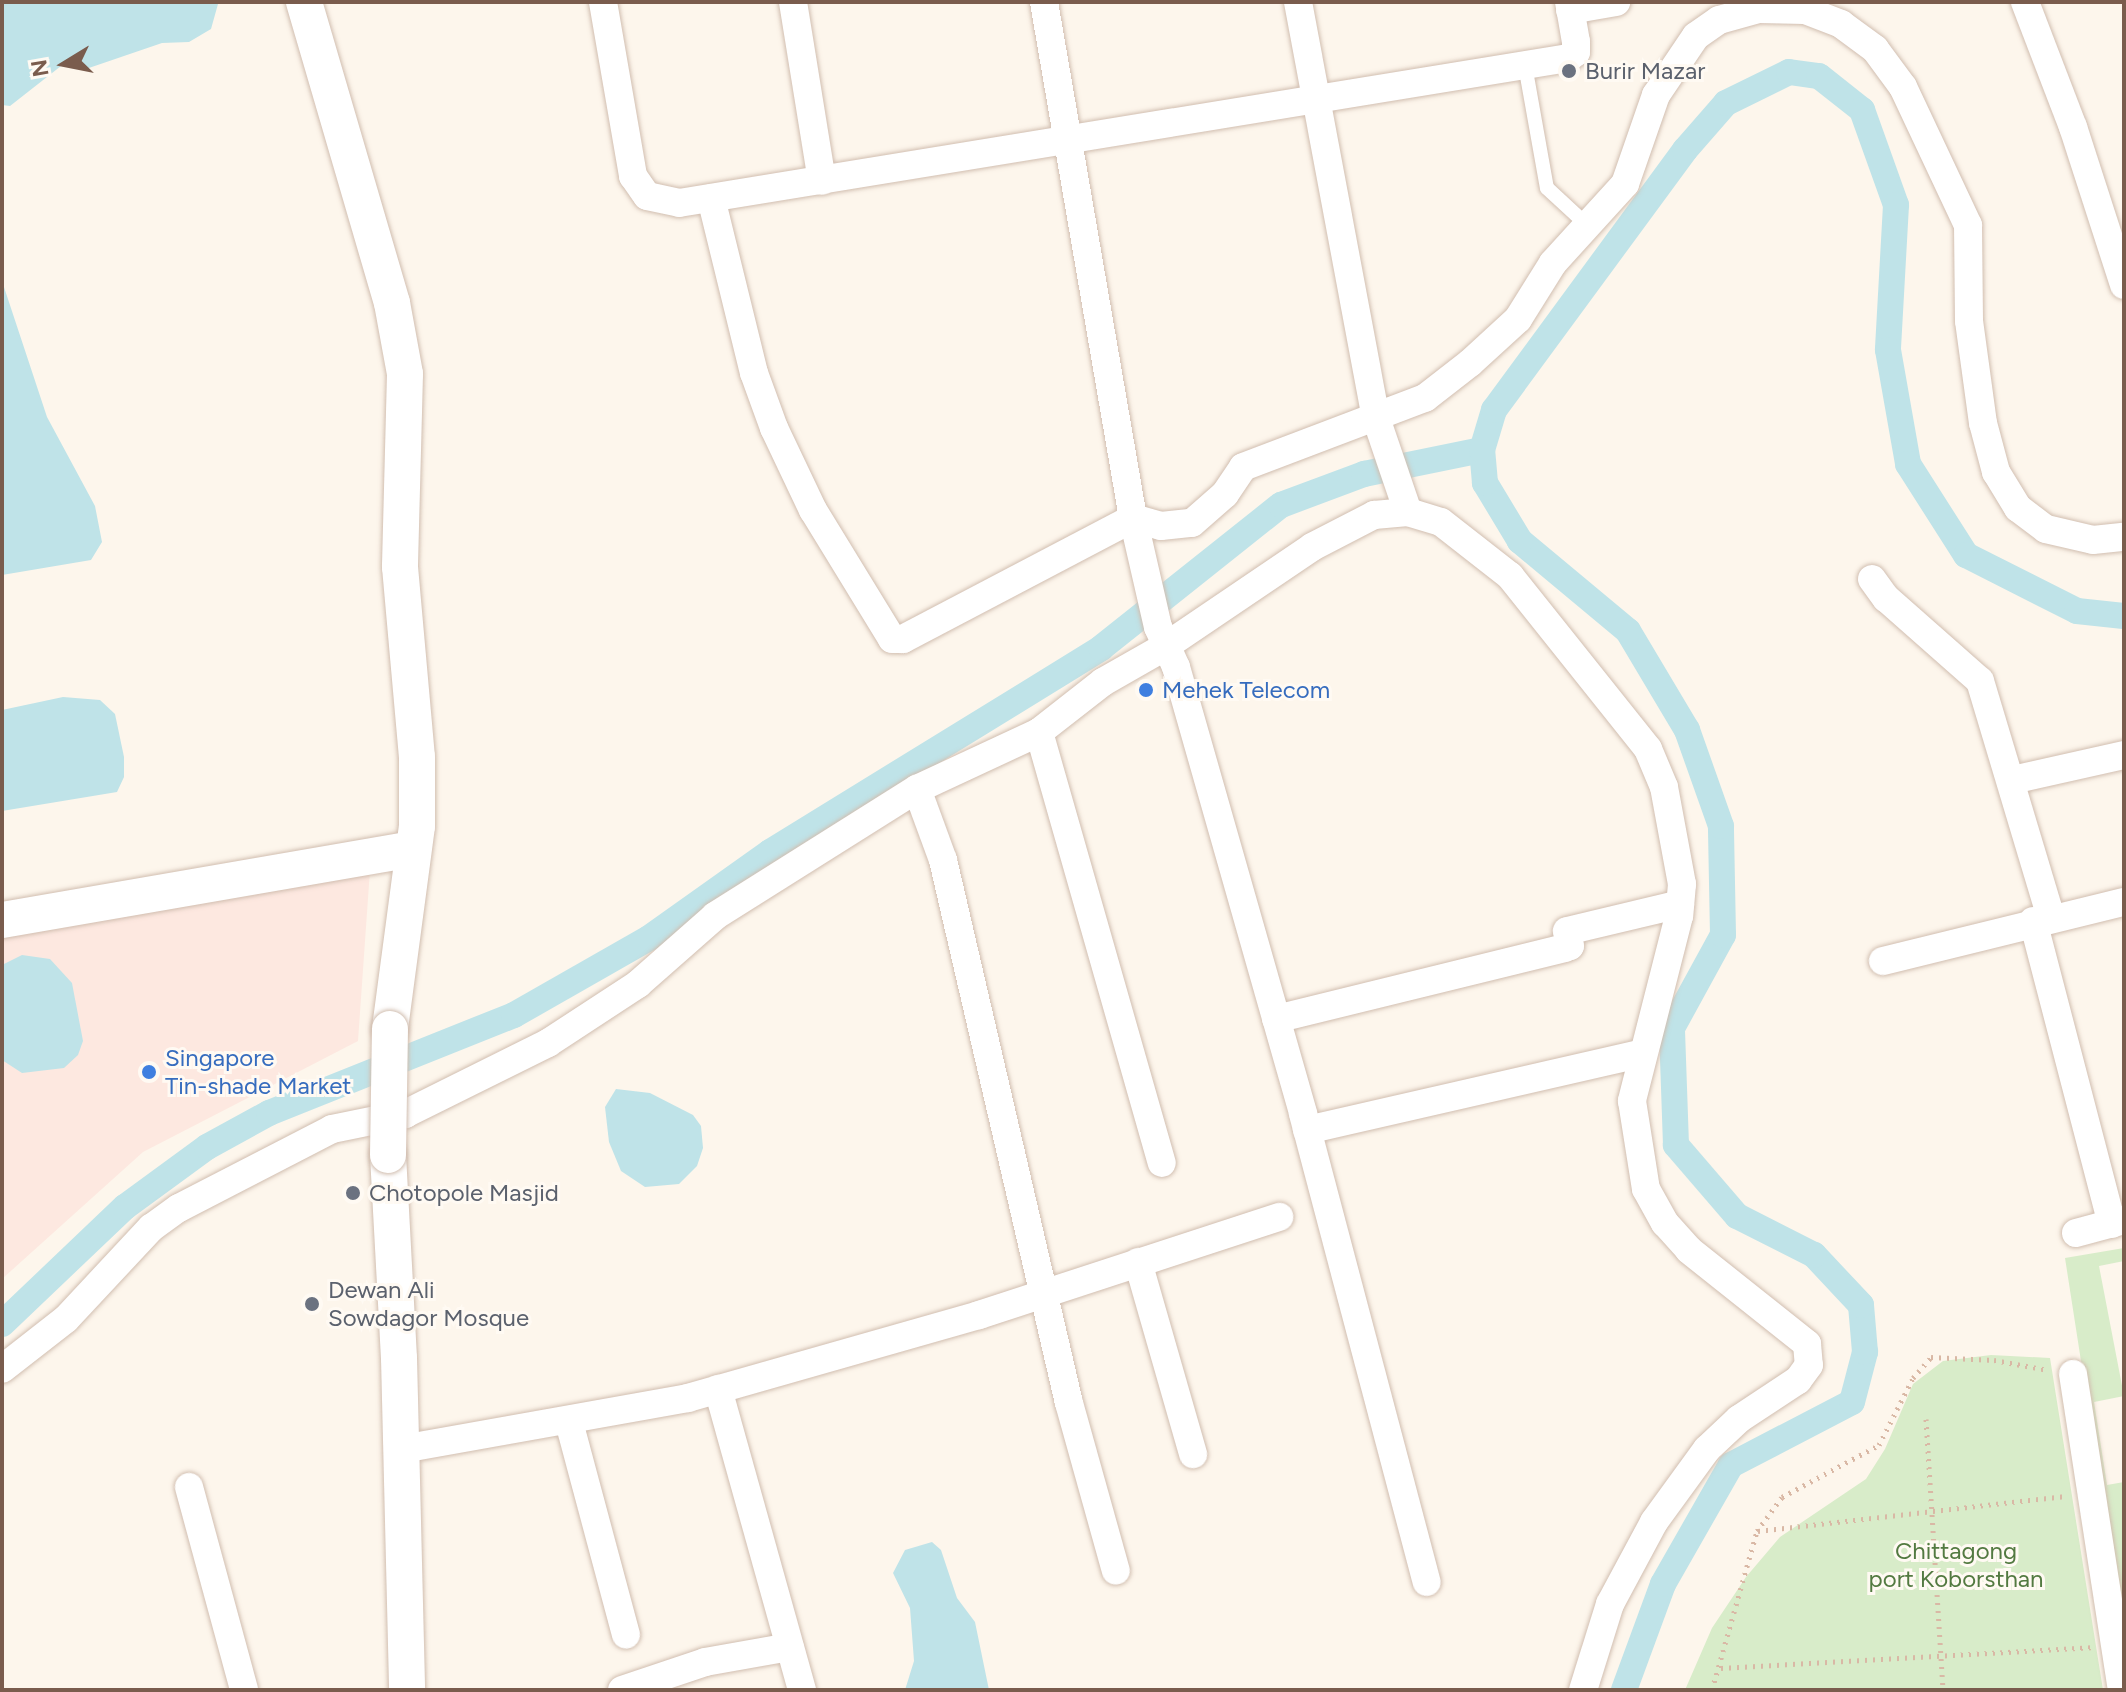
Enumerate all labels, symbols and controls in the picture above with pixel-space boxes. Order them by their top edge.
north arrow [24,24,104,104]
place label: Burir Mazar [1585,57,1705,85]
text: N [25,58,55,79]
marker: Burir Mazar [1560,62,1578,80]
place label: Mehek Telecom [1162,676,1330,704]
marker: Mehek Telecom [1137,681,1155,699]
place label: Singapore Tin-shade Market [165,1044,351,1100]
marker: Singapore Tin-shade Market [140,1063,158,1081]
place label: Chotopole Masjid [369,1179,559,1207]
marker: Chotopole Masjid [344,1184,362,1202]
place label: Dewan Ali Sowdagor Mosque [328,1276,529,1332]
marker: Dewan Ali Sowdagor Mosque [303,1295,321,1313]
park label: Chittagong port Koborsthan [1869,1537,2043,1593]

